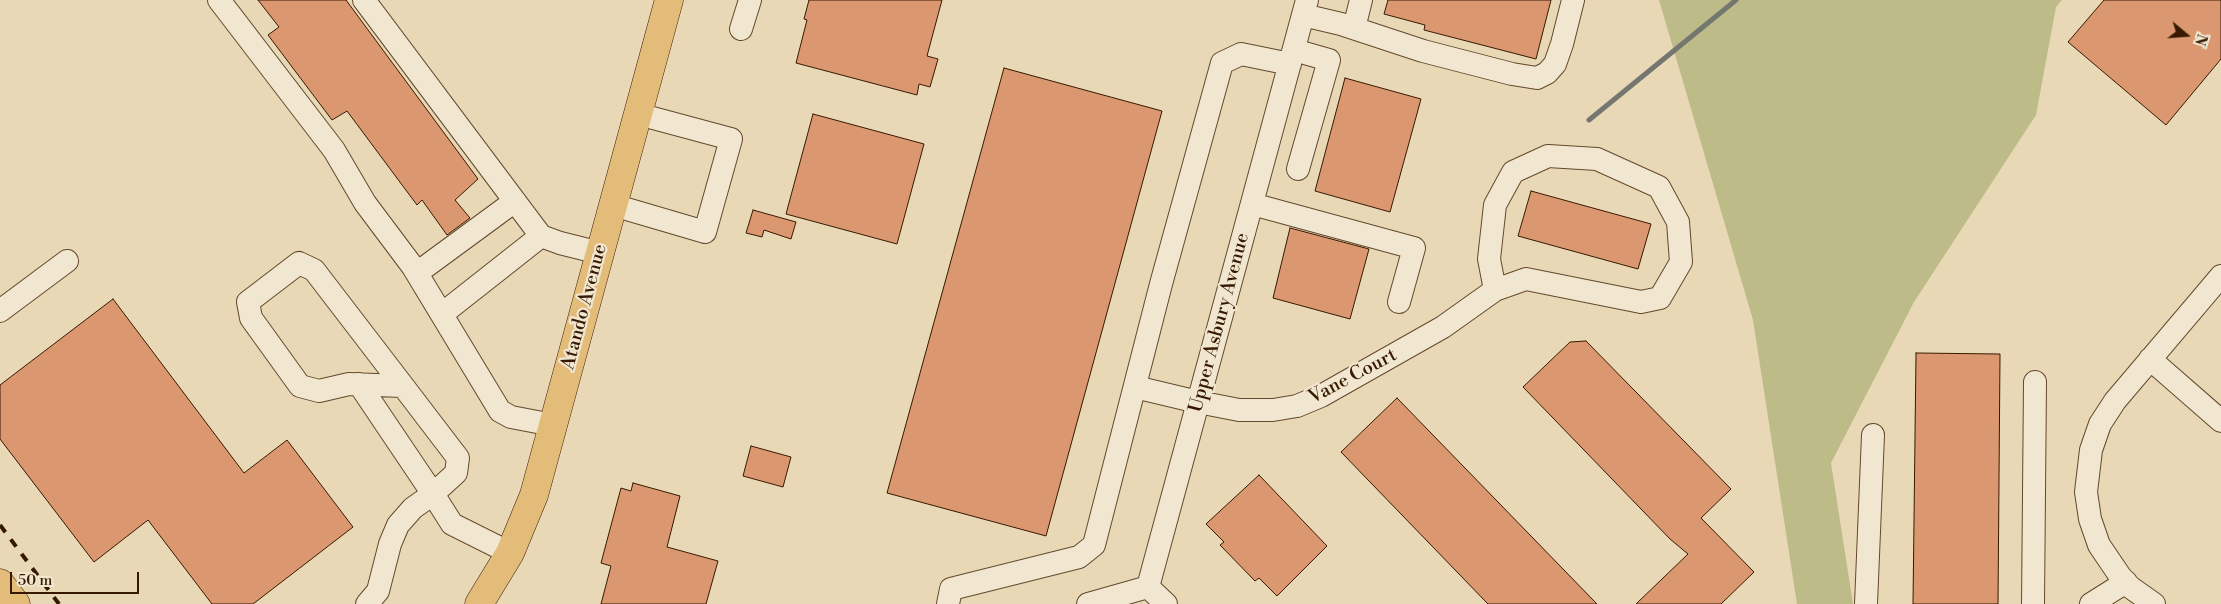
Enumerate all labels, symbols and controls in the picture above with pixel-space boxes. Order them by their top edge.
north arrow [2161,10,2211,60]
text: N [2190,32,2211,48]
street label: Upper Asbury Avenue [1185,231,1255,415]
street label: Atando Avenue [557,242,613,372]
street label: Vane Court [1305,344,1401,410]
scale bar [12,562,141,594]
text: 50 m [18,571,52,590]

